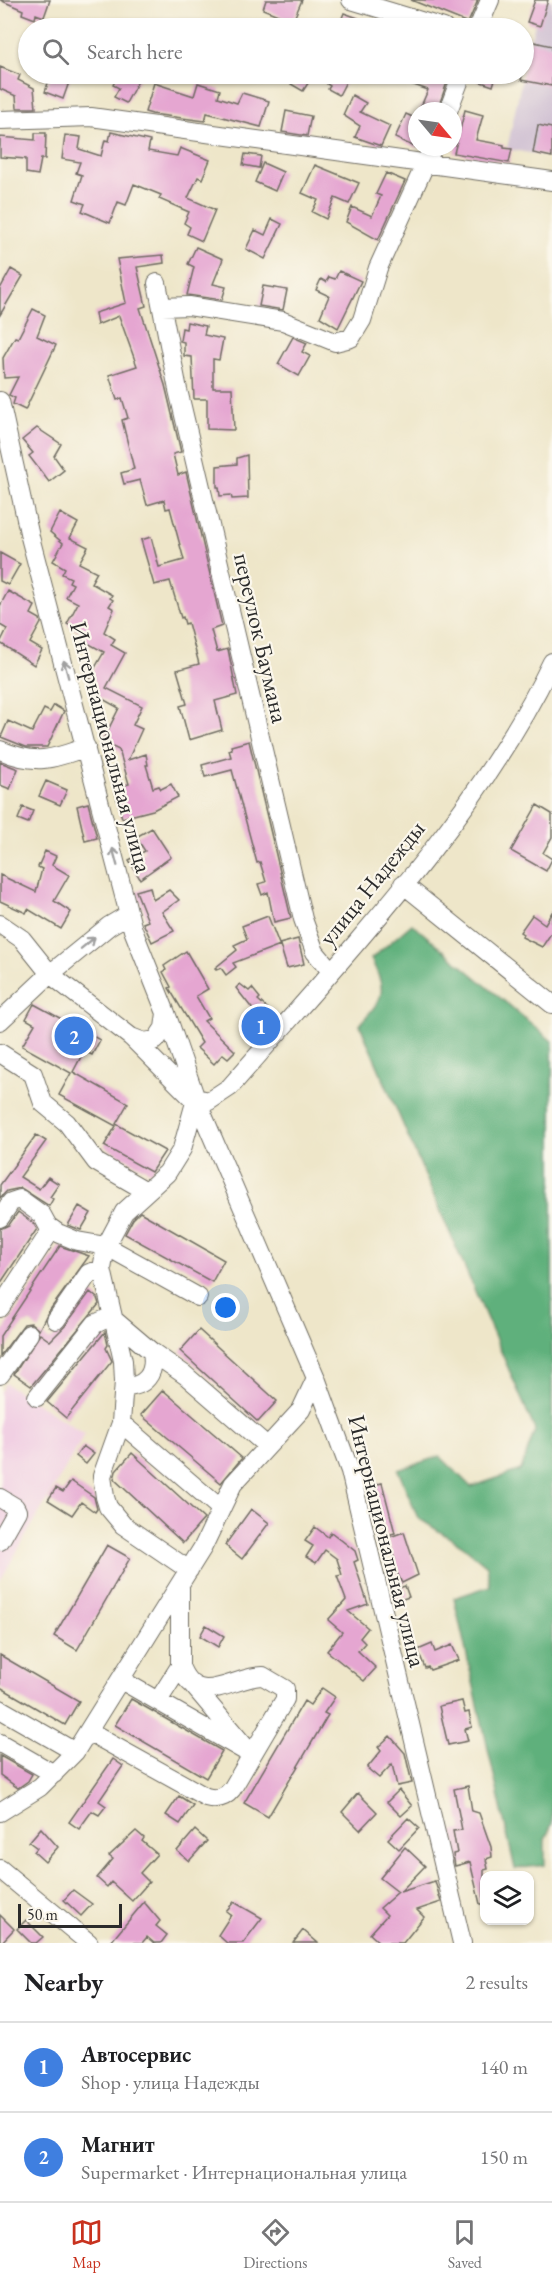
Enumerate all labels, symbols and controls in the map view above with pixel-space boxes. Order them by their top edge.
search box [18,18,534,84]
icon: search [39,35,72,68]
text: Search here [87,37,182,66]
north arrow [408,102,462,156]
street label: переулок Баумана [227,550,296,726]
street label: Интернациональная улица [63,618,160,876]
one-way arrow [59,660,71,679]
street label: улица Надежды [312,814,432,952]
one-way arrow [109,848,121,867]
one-way arrow [80,937,96,950]
pin: 1 [242,1004,280,1048]
pin: 2 [54,1014,94,1058]
your location [211,1293,240,1322]
street label: Интернациональная улица [341,1411,434,1671]
map controls [480,1871,534,1925]
button: layers [480,1871,534,1925]
scale bar [18,1901,122,1928]
text: 50 m [27,1904,58,1925]
text: Nearby [24,1965,104,1999]
text: 2 results [465,1969,528,1995]
text: Автосервис [81,2040,191,2069]
text: 1 [38,2054,49,2080]
text: 140 m [480,2054,528,2080]
text: Shop · улица Надежды [81,2069,260,2095]
text: Магнит [81,2130,155,2159]
text: 2 [38,2144,49,2170]
text: 150 m [480,2144,528,2170]
text: Supermarket · Интернациональная улица [81,2159,407,2185]
tab: Map [70,2216,103,2273]
tab: Directions [243,2216,308,2273]
tab: Saved [448,2216,482,2273]

